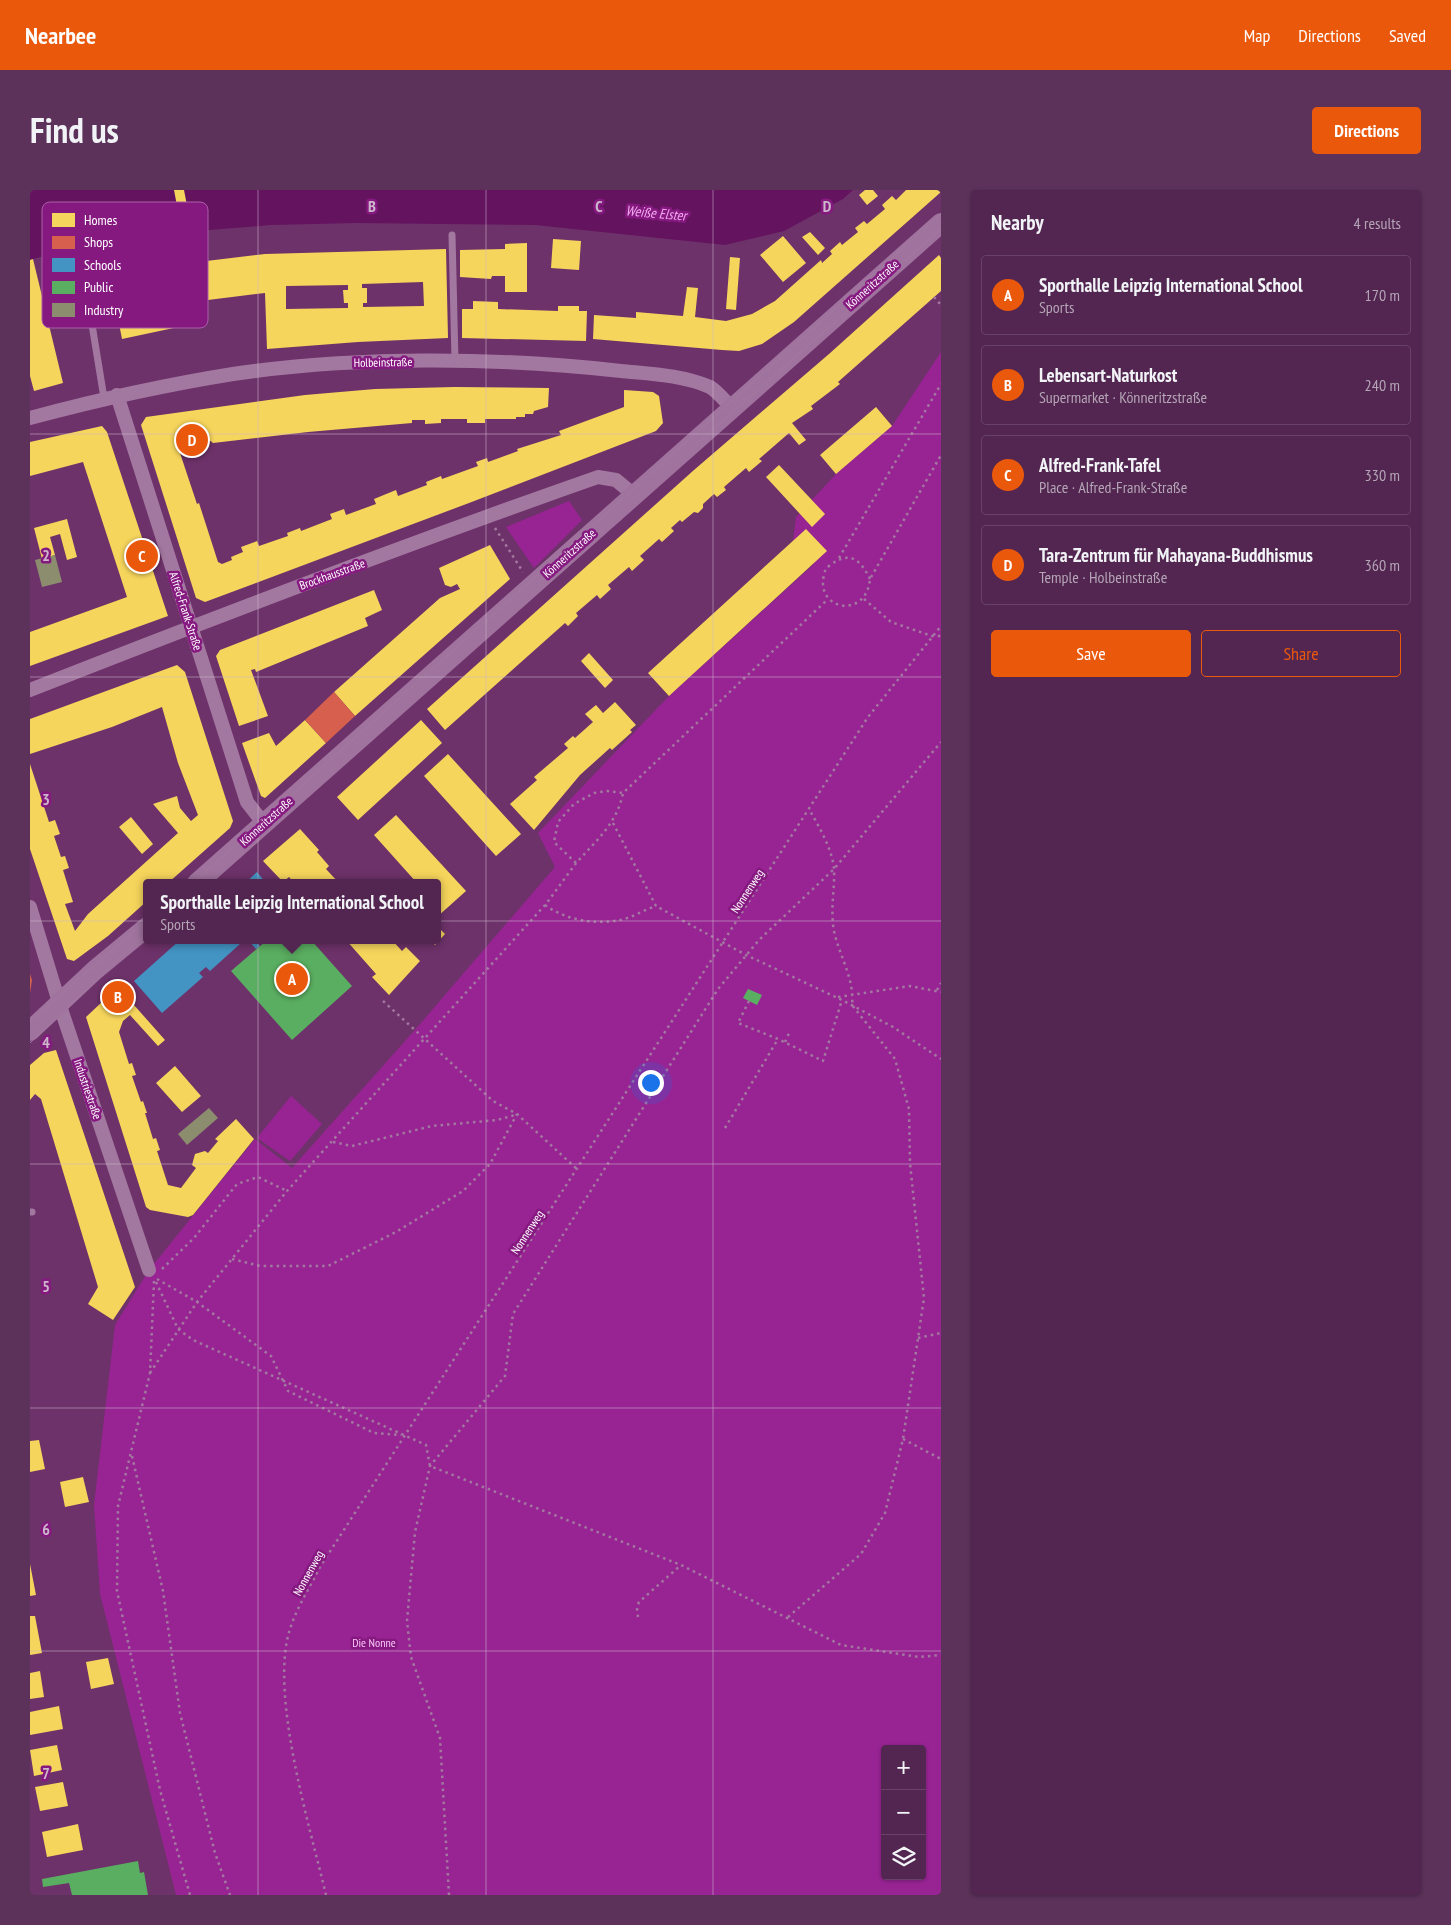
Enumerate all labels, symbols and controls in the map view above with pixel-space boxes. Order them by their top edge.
text: Nearbee [25,20,96,51]
text: Map [1244,24,1270,47]
text: Directions [1298,24,1361,47]
text: Saved [1389,24,1426,47]
text: Find us [30,107,119,153]
button: Directions [1312,107,1421,154]
text: B [368,196,376,216]
text: C [595,196,603,216]
text: D [823,196,832,216]
water label: Weiße Elster [625,201,689,225]
legend [42,202,208,328]
text: Nearby [991,209,1044,236]
text: Homes [84,211,117,229]
text: 4 results [1354,213,1401,233]
text: Shops [84,233,113,251]
text: Schools [84,256,121,274]
street label: Könneritzstraße [842,256,902,312]
text: Sporthalle Leipzig International School [1039,273,1303,297]
text: Public [84,278,113,296]
text: A [1004,285,1012,305]
text: 170 m [1365,285,1400,305]
text: Sports [1039,297,1074,317]
text: Industry [84,301,124,319]
street label: Holbeinstraße [354,354,413,370]
text: Lebensart-Naturkost [1039,363,1177,387]
text: B [1004,375,1012,395]
text: 240 m [1365,375,1400,395]
text: Supermarket · Könneritzstraße [1039,387,1207,407]
pin: D [176,421,208,459]
text: Alfred-Frank-Tafel [1039,453,1161,477]
text: C [1004,465,1012,485]
text: 330 m [1365,465,1400,485]
text: Place · Alfred-Frank-Straße [1039,477,1187,497]
street label: Könneritzstraße [539,525,599,581]
pin: C [126,537,158,575]
text: Tara-Zentrum für Mahayana-Buddhismus [1039,543,1313,567]
text: 2 [42,545,50,565]
street label: Brockhausstraße [297,555,367,593]
text: D [1004,555,1012,575]
text: 360 m [1365,555,1400,575]
text: Temple · Holbeinstraße [1039,567,1167,587]
street label: Alfred-Frank-Straße [166,570,206,652]
button: Save [991,630,1191,677]
button: Share [1201,630,1401,677]
text: 3 [42,789,50,809]
street label: Könneritzstraße [236,793,296,849]
street label: Nonnenweg [727,866,767,916]
popup [143,879,441,944]
text: Sporthalle Leipzig International School [160,890,424,914]
text: Sports [160,914,196,934]
pin: A [276,960,308,998]
pin: B [102,978,134,1016]
text: 4 [42,1032,50,1052]
street label: Industriestraße [71,1057,105,1121]
your location [638,1070,664,1096]
street label: Nonnenweg [507,1207,547,1257]
text: 5 [42,1276,50,1296]
text: 6 [42,1519,50,1539]
street label: Nonnenweg [289,1548,327,1598]
park label: Die Nonne [352,1635,396,1650]
map controls [881,1745,926,1880]
button: + [881,1745,926,1790]
text: 7 [42,1763,50,1783]
button: − [881,1790,926,1835]
button: layers [881,1835,926,1880]

